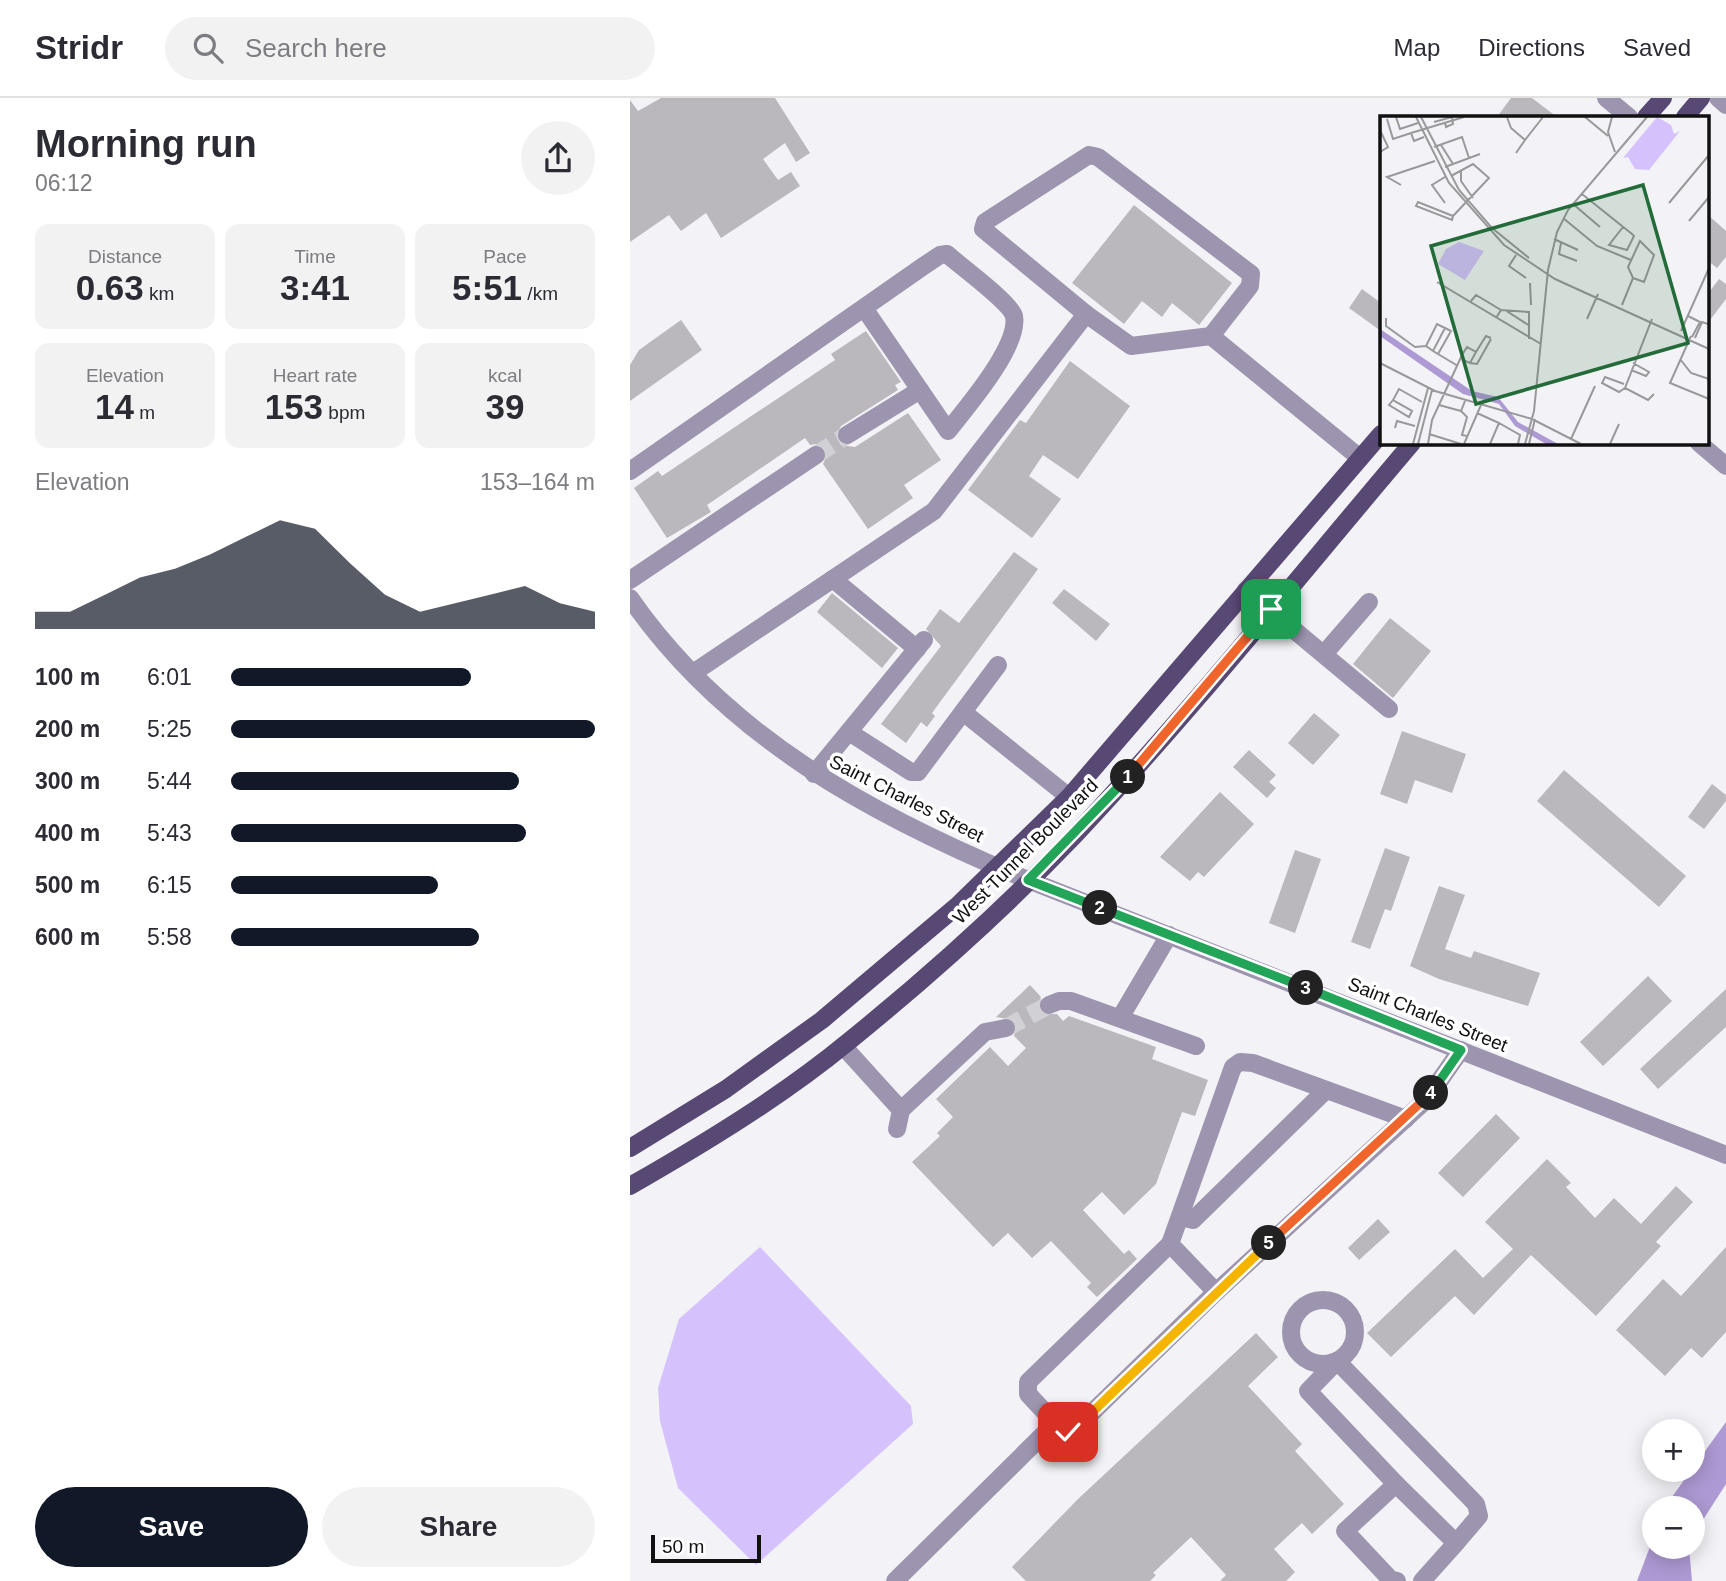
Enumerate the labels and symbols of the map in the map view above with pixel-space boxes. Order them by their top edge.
inset map [1380,116,1708,444]
pin [1241,579,1301,639]
street label: Saint Charles Street [826,750,988,847]
pin: 1 [1110,760,1146,794]
street label: West Tunnel Boulevard [949,775,1102,928]
pin: 2 [1082,890,1118,926]
pin: 3 [1288,970,1324,1006]
street label: Saint Charles Street [1345,973,1511,1056]
pin: 4 [1414,1076,1448,1110]
pin: 5 [1252,1226,1286,1260]
pin [1038,1402,1098,1462]
scale bar [651,1532,761,1564]

